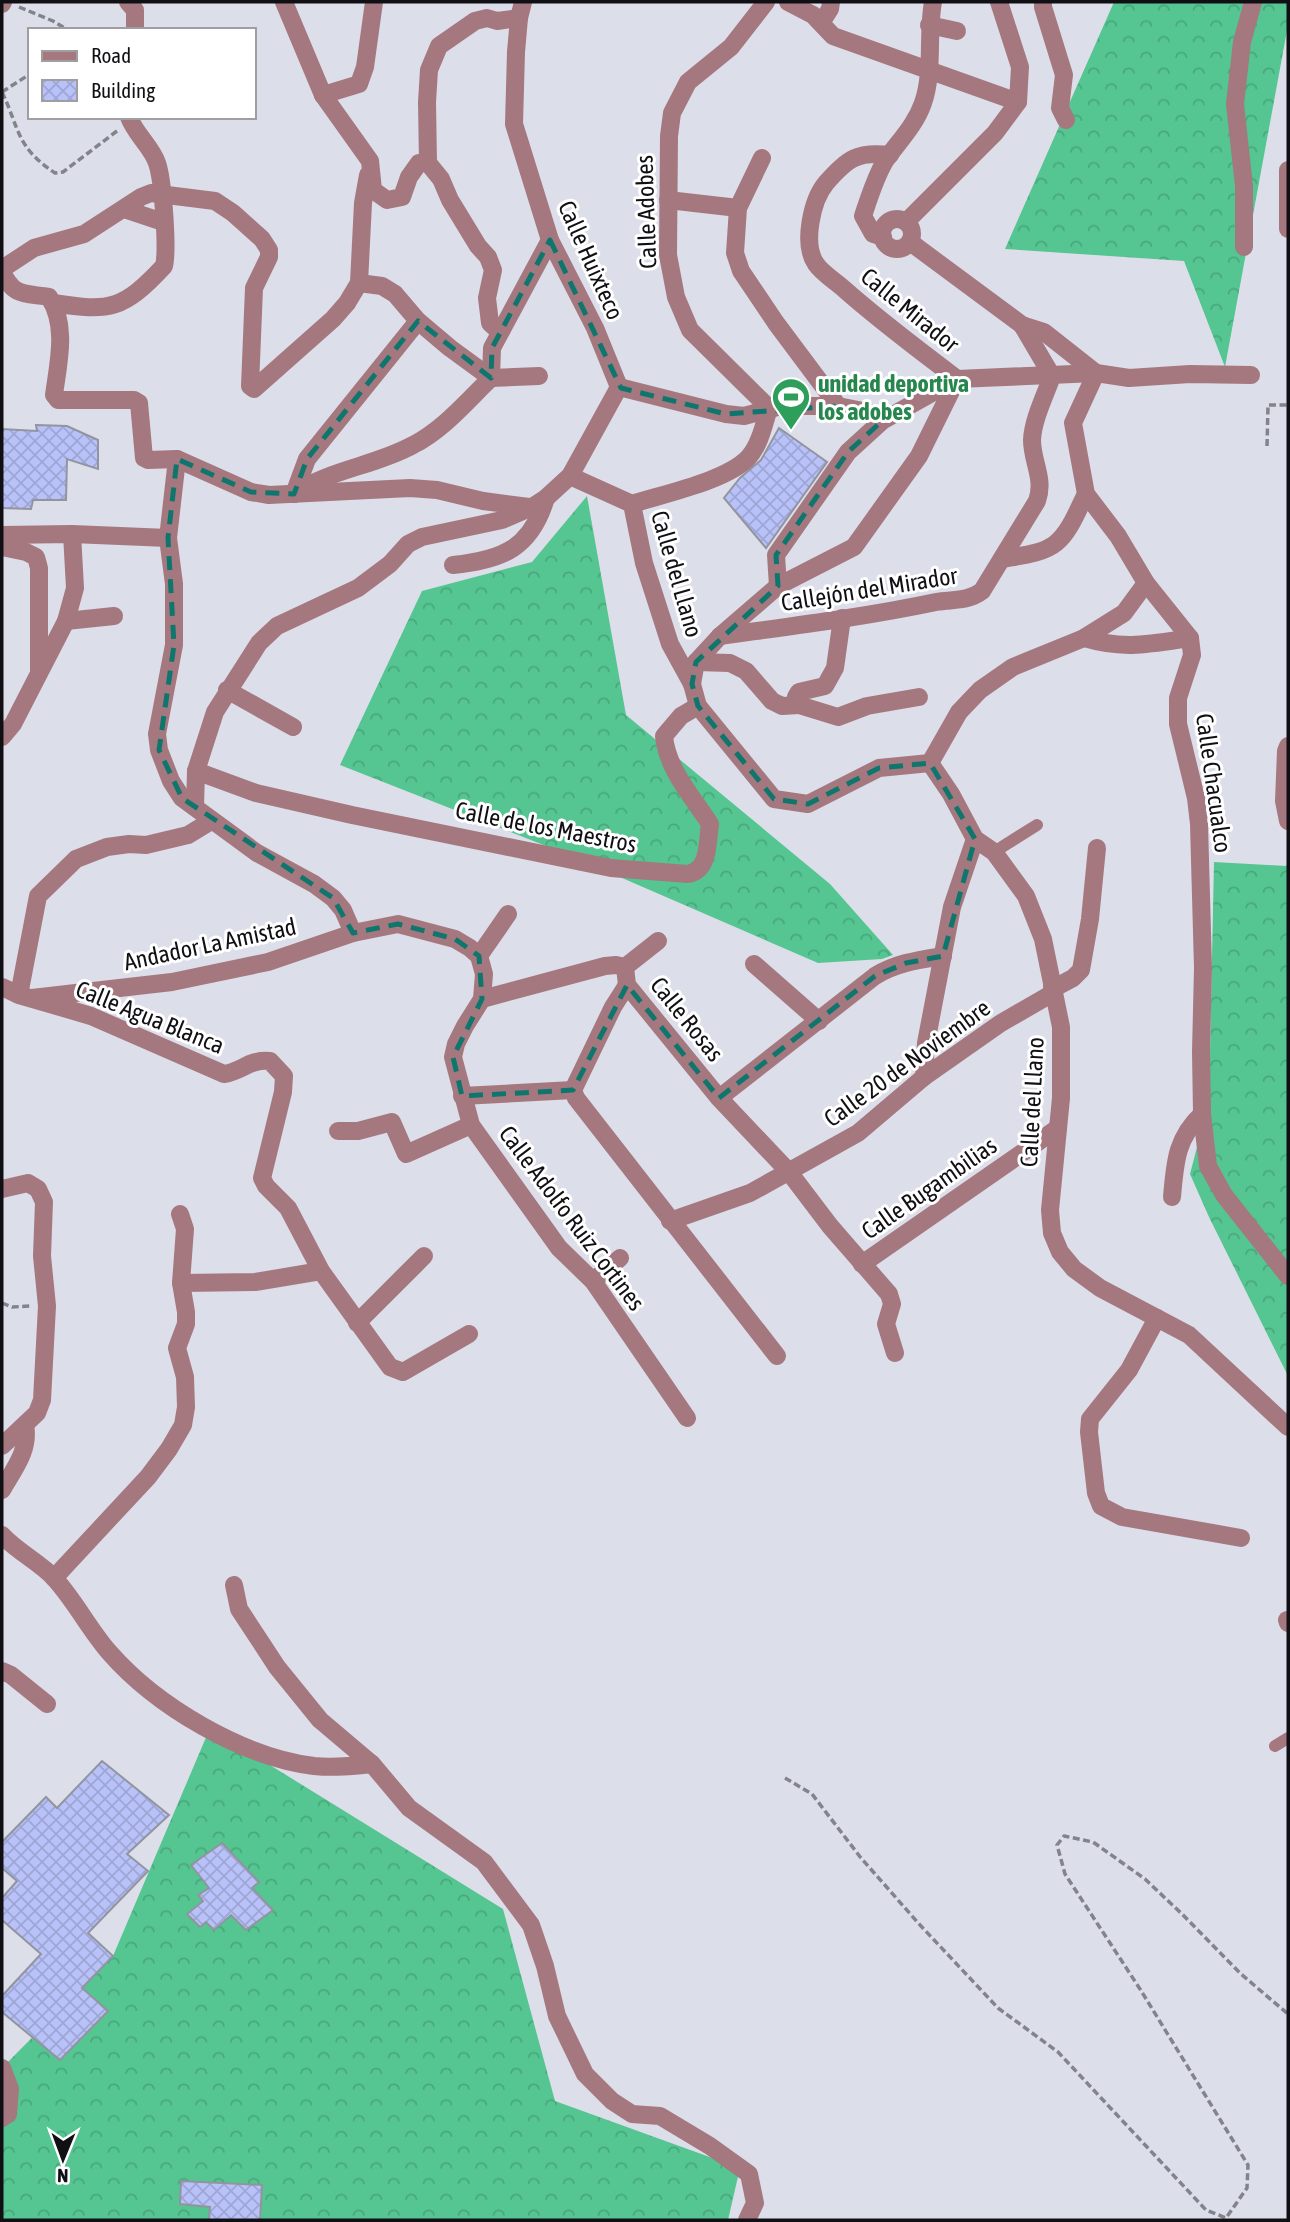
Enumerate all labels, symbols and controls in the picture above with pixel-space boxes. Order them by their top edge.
legend [28,28,256,119]
text: Road [91,43,131,67]
text: Building [91,78,155,102]
street label: Calle Adobes [631,155,661,269]
street label: Calle Huixteco [553,197,629,323]
street label: Calle Mirador [856,262,965,358]
place label: unidad deportiva los adobes [818,370,969,425]
sports icon: unidad deportiva los adobes [770,376,812,431]
street label: Calle del Llano [646,508,708,640]
street label: Callejón del Mirador [779,562,960,616]
street label: Calle Chacualco [1191,712,1237,854]
street label: Calle de los Maestros [453,796,639,858]
street label: Andador La Amistad [122,913,298,975]
street label: Calle Rosas [645,972,729,1066]
street label: Calle Agua Blanca [72,975,228,1059]
street label: Calle 20 de Noviembre [819,994,995,1132]
street label: Calle del Llano [1015,1036,1049,1168]
street label: Calle Adolfo Ruiz Cortines [494,1120,650,1316]
street label: Calle Bugambilias [856,1132,1002,1244]
north arrow [28,2124,98,2194]
text: N [57,2165,69,2187]

